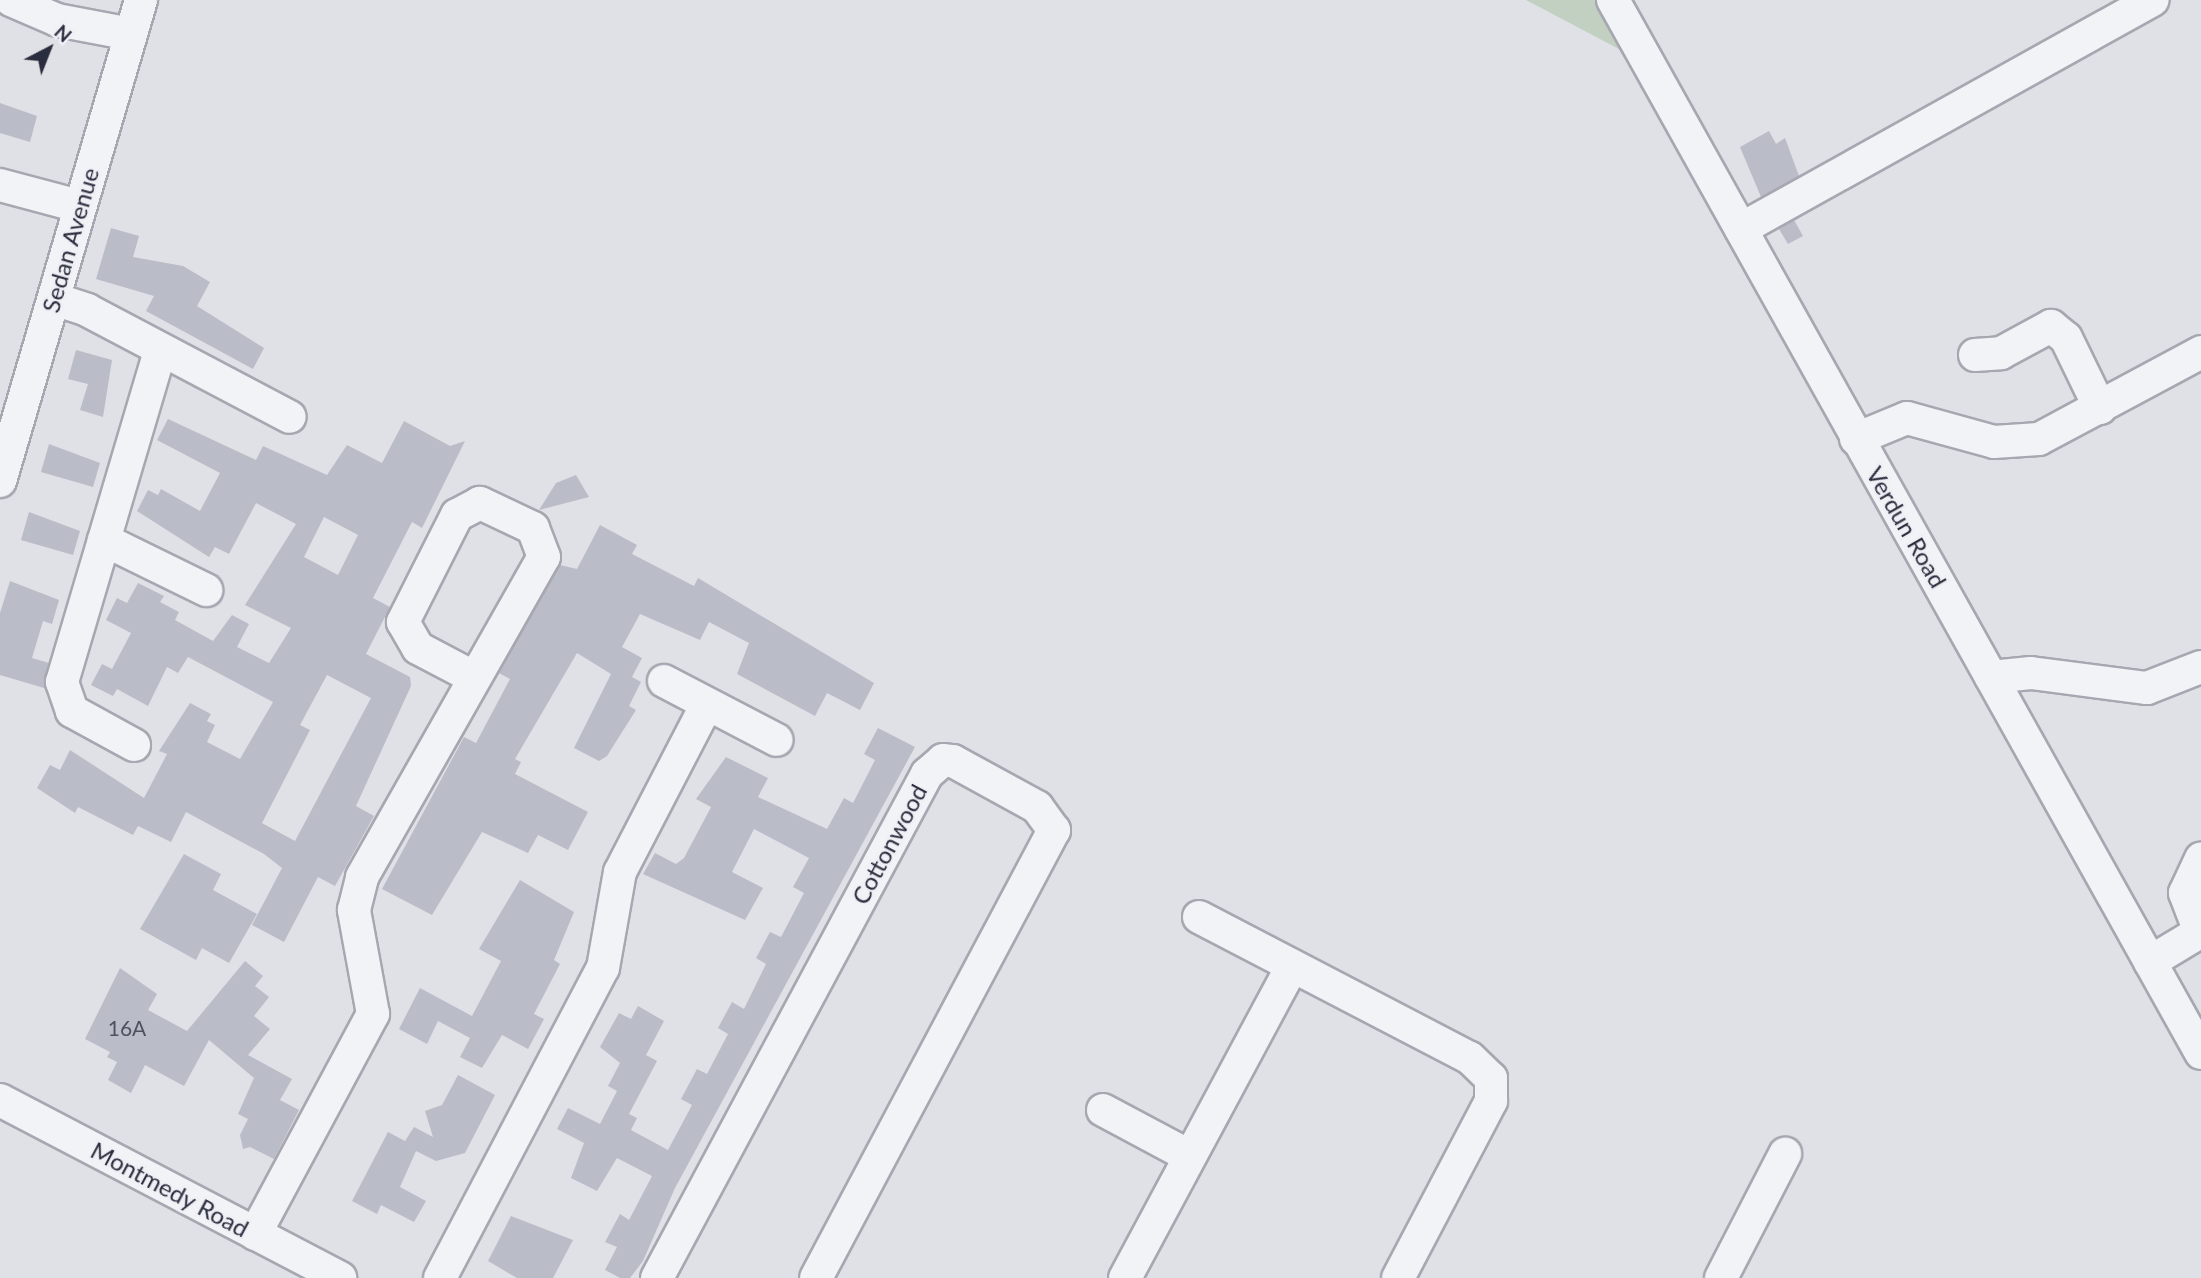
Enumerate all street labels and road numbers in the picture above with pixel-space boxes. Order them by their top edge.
street label: Sedan Avenue [35,164,105,316]
street label: Verdun Road [1861,461,1953,593]
street label: Cottonwood [845,779,933,909]
street label: Montmedy Road [86,1135,254,1243]

